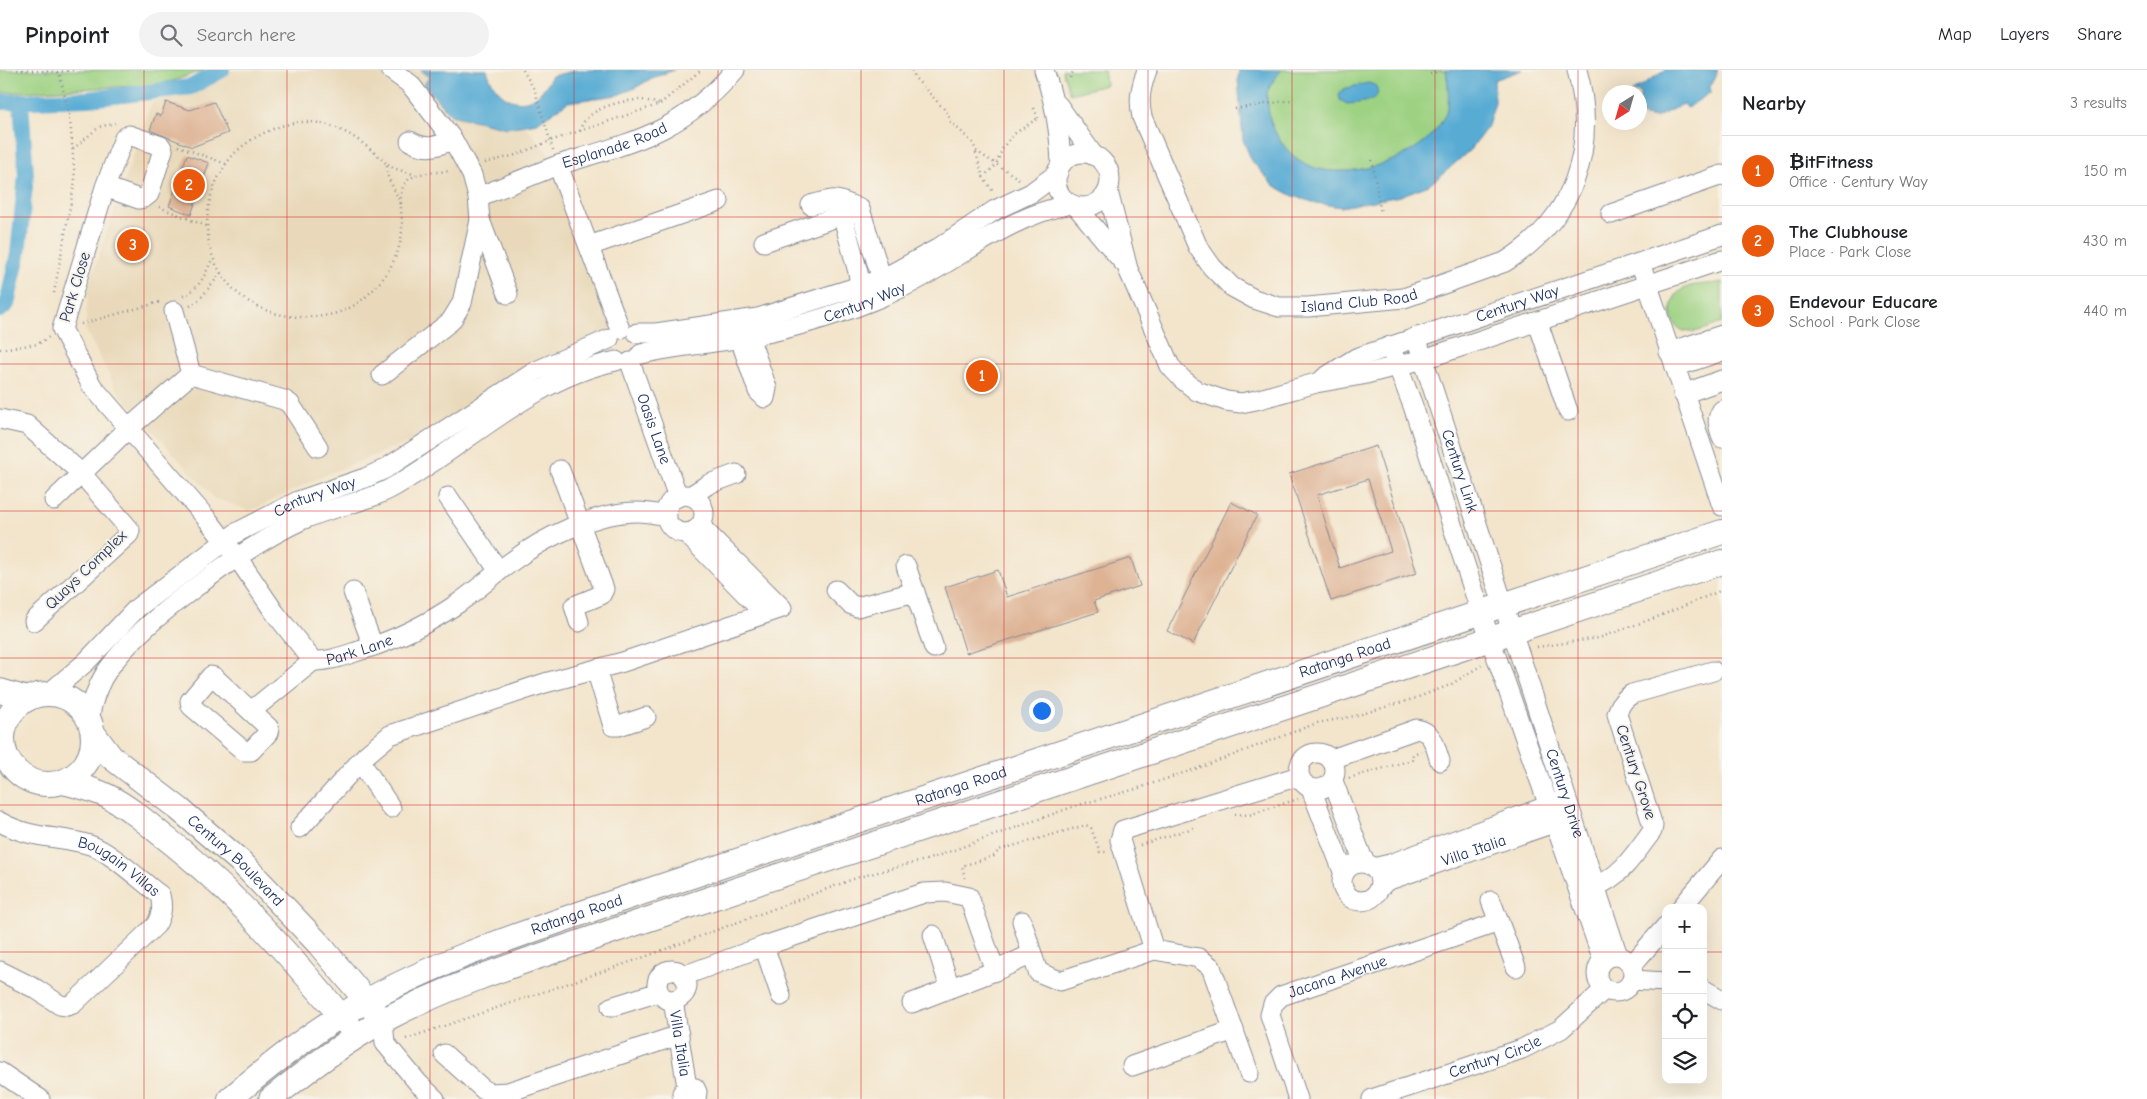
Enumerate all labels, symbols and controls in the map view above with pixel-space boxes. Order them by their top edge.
search box [139,12,489,57]
text: Pinpoint [25,21,109,49]
icon: search [157,21,185,49]
text: Search here [197,24,296,46]
text: Map [1938,24,1972,45]
text: Layers [2000,24,2049,45]
text: Share [2077,24,2122,45]
north arrow [1602,85,1647,130]
text: Nearby [1742,91,1806,115]
text: 3 results [2070,94,2127,112]
street label: Esplanade Road [560,119,670,172]
text: ₿itFitness [1789,151,1873,173]
text: 1 [1755,162,1761,180]
text: 150 m [2084,162,2127,180]
pin: 2 [173,166,205,204]
text: Office · Century Way [1789,173,1928,191]
text: The Clubhouse [1789,221,1908,243]
pin: 3 [117,226,149,264]
text: 2 [1754,232,1762,250]
text: 430 m [2083,232,2127,250]
text: Place · Park Close [1789,243,1911,261]
street label: Park Close [56,250,94,324]
street label: Century Way [821,278,909,326]
street label: Century Way [1473,281,1562,326]
street label: Island Club Road [1301,285,1420,316]
text: Endevour Educare [1789,291,1938,313]
text: 3 [1754,302,1762,320]
text: 440 m [2083,302,2127,320]
text: School · Park Close [1789,313,1920,331]
pin: 1 [966,357,998,395]
street label: Oasis Lane [633,391,675,467]
street label: Century Link [1438,427,1482,515]
street label: Century Way [271,473,359,521]
street label: Quays Complex [42,526,131,613]
street label: Park Lane [325,631,395,669]
street label: Ratanga Road [1297,634,1393,682]
your location [1029,698,1055,724]
street label: Century Grove [1612,722,1660,822]
street label: Century Drive [1542,746,1588,840]
street label: Ratanga Road [913,762,1009,810]
street label: Century Boulevard [184,811,287,910]
street label: Villa Italia [1439,831,1508,870]
street label: Bougain Villas [76,833,164,901]
street label: Ratanga Road [529,891,625,939]
map controls [1662,904,1707,1084]
button: + [1662,904,1707,949]
button: − [1662,949,1707,994]
street label: Jacana Avenue [1286,952,1389,1002]
button: locate [1662,994,1707,1039]
street label: Villa Italia [666,1009,694,1078]
street label: Century Circle [1446,1032,1544,1082]
button: layers [1662,1039,1707,1084]

